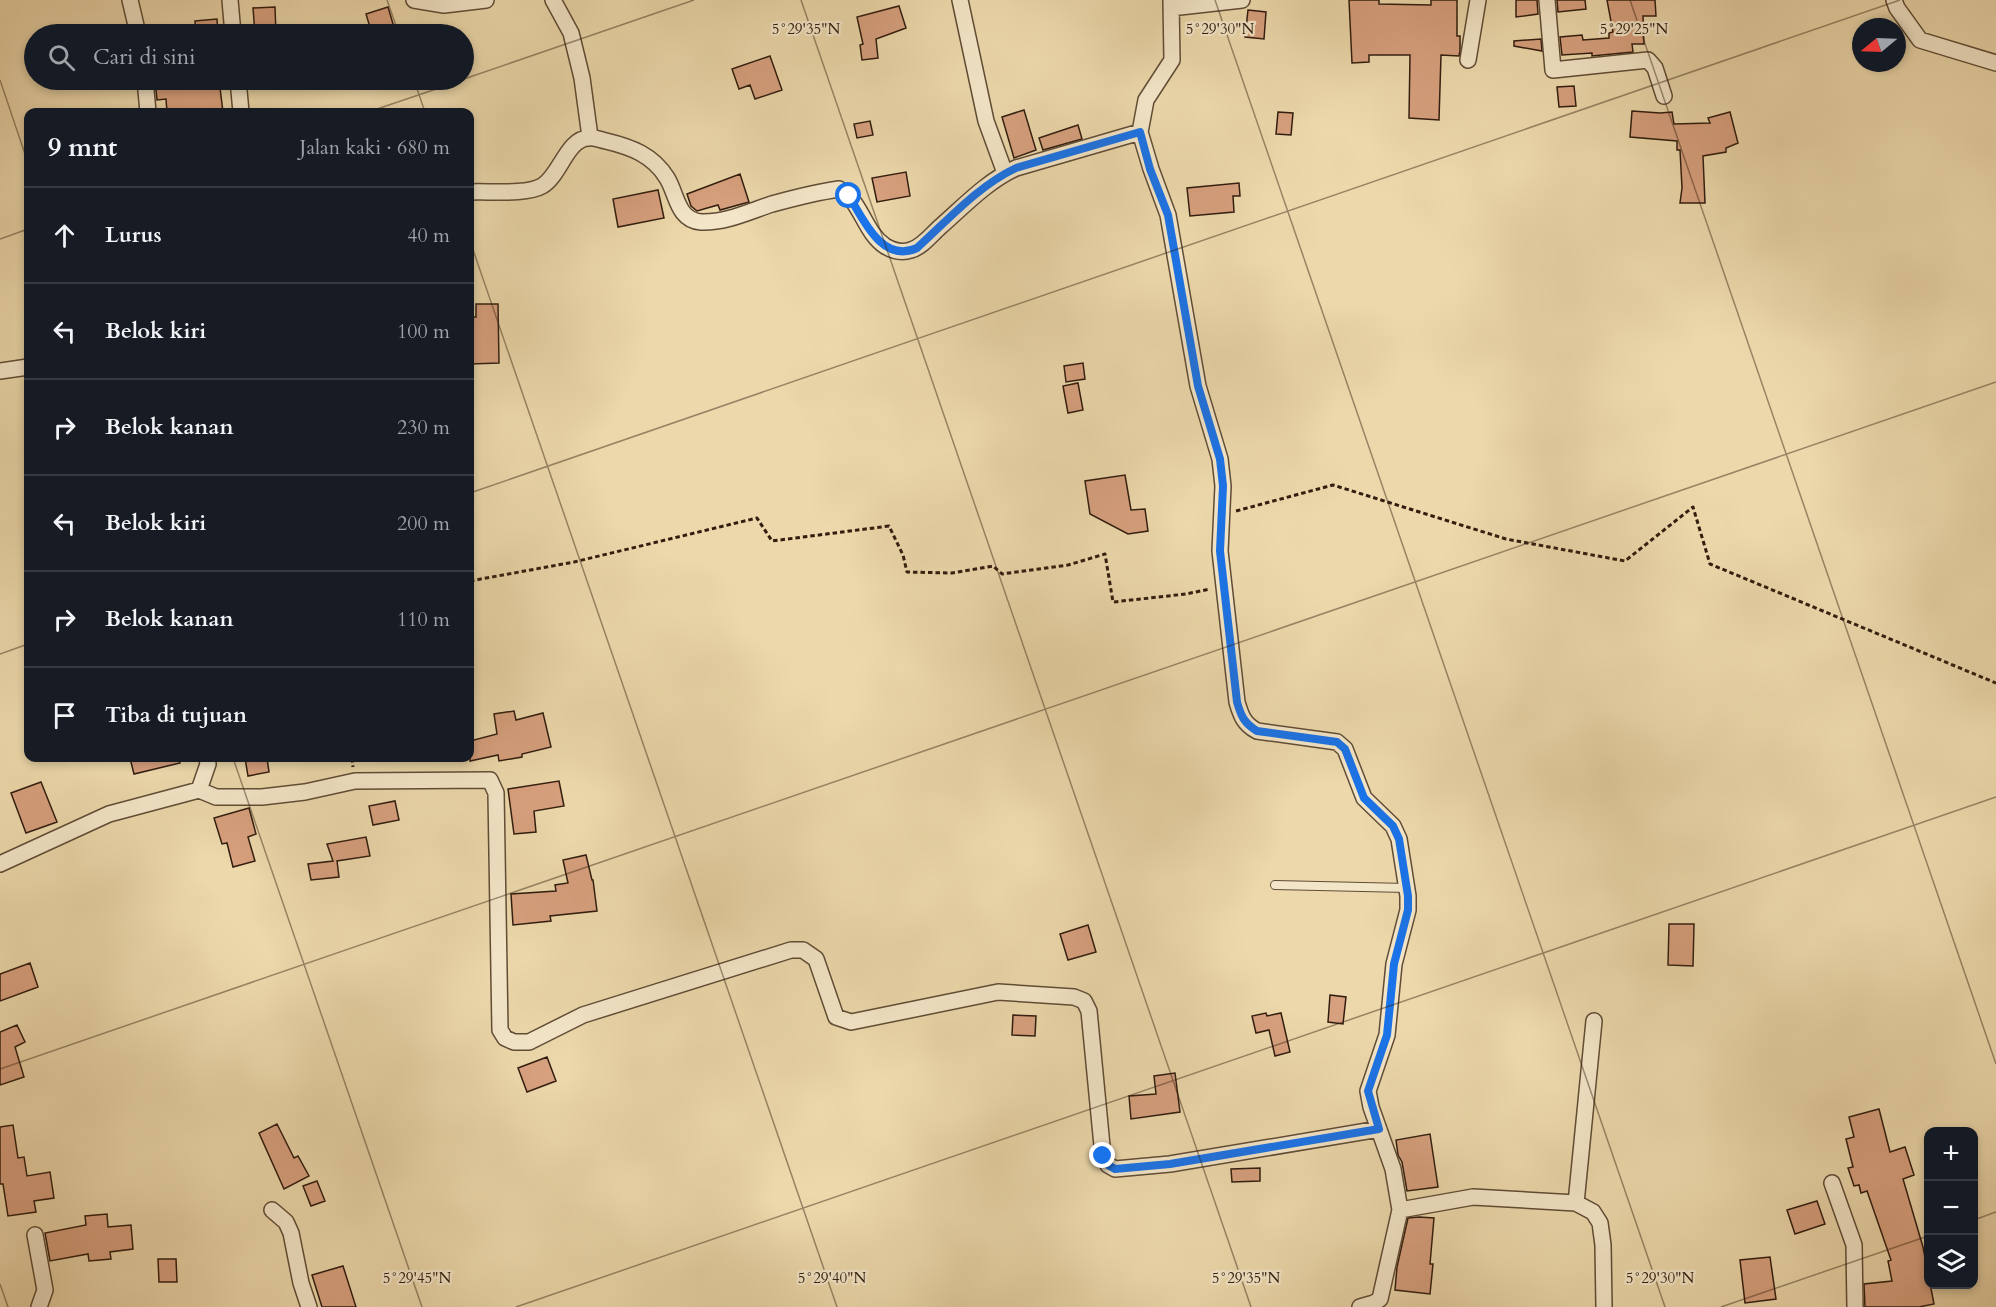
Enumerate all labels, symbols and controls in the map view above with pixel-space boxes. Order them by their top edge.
north arrow [1852,18,1906,72]
text: 5°29'35"N [772,19,840,39]
text: 5°29'30"N [1186,19,1254,39]
text: 5°29'25"N [1600,19,1668,39]
search box [24,24,474,90]
icon: search [45,41,78,74]
text: Cari di sini [93,42,196,72]
text: 9 mnt [48,130,117,165]
text: Jalan kaki · 680 m [300,134,450,161]
route start [835,182,861,208]
icon: ahead [48,219,81,252]
text: Lurus [105,220,162,250]
text: 40 m [407,222,450,249]
icon: left [48,315,81,348]
text: Belok kiri [105,316,206,346]
text: 100 m [397,318,450,345]
icon: right [48,411,81,444]
text: Belok kanan [105,412,234,442]
text: 230 m [397,414,450,441]
icon: left [48,507,81,540]
text: Belok kiri [105,508,206,538]
text: 200 m [397,510,450,537]
icon: right [48,603,81,636]
text: Belok kanan [105,604,234,634]
text: 110 m [397,606,450,633]
icon: arrive [48,699,81,732]
text: Tiba di tujuan [105,700,247,730]
map controls [1924,1127,1978,1289]
button: + [1924,1127,1978,1181]
route end [1089,1142,1115,1168]
button: − [1924,1181,1978,1235]
button: layers [1924,1235,1978,1289]
text: 5°29'45"N [383,1268,451,1288]
text: 5°29'40"N [798,1268,866,1288]
text: 5°29'35"N [1212,1268,1280,1288]
text: 5°29'30"N [1626,1268,1694,1288]

